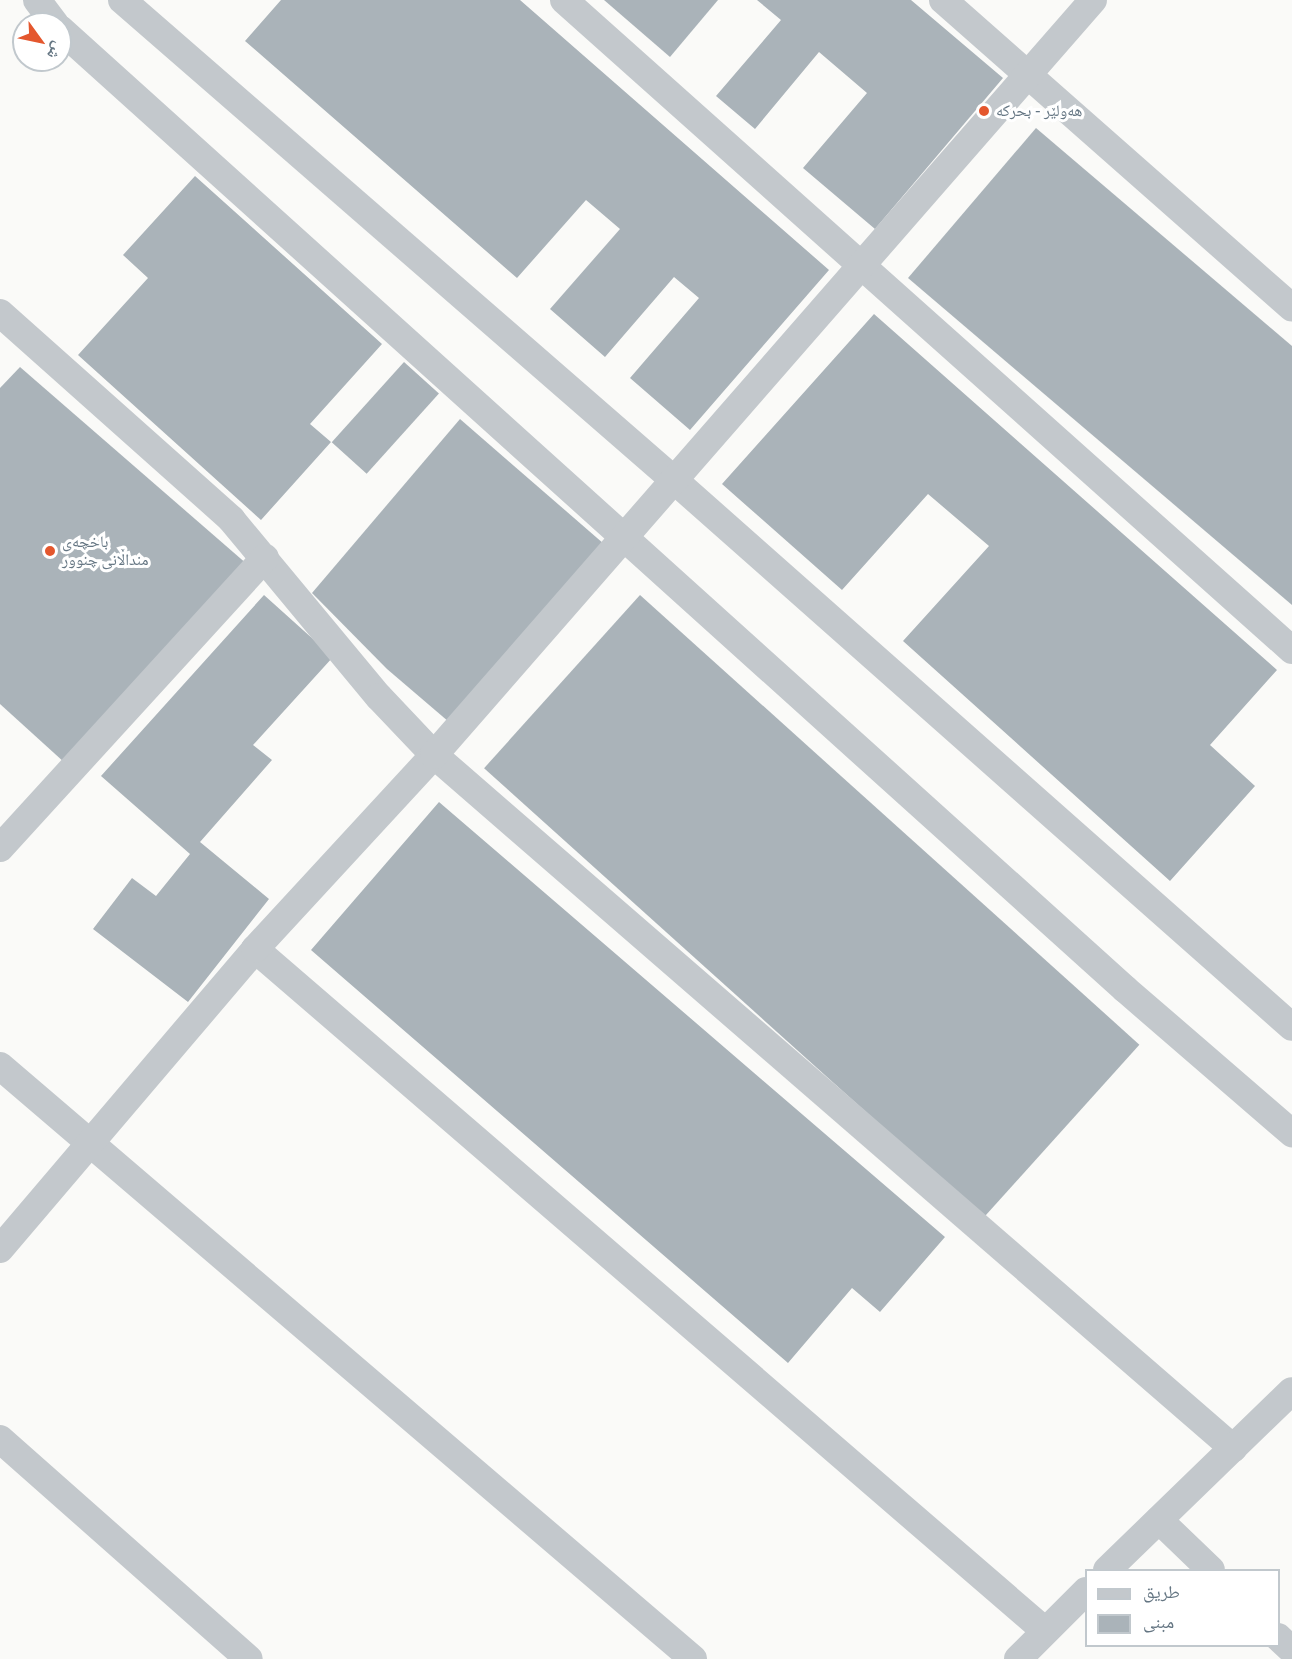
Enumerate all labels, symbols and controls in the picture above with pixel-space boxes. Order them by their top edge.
north arrow [12,12,72,72]
text: ش [42,38,68,63]
place label: هەولێر - بحرکە [996,101,1082,121]
marker: هەولێر - بحرکە [977,104,991,118]
place label: باخچەی منداڵانی چنوور [62,532,149,570]
marker: باخچەی منداڵانی چنوور [43,544,57,558]
legend [1085,1569,1280,1647]
text: طريق [1143,1581,1180,1603]
text: مبنى [1143,1611,1174,1633]

